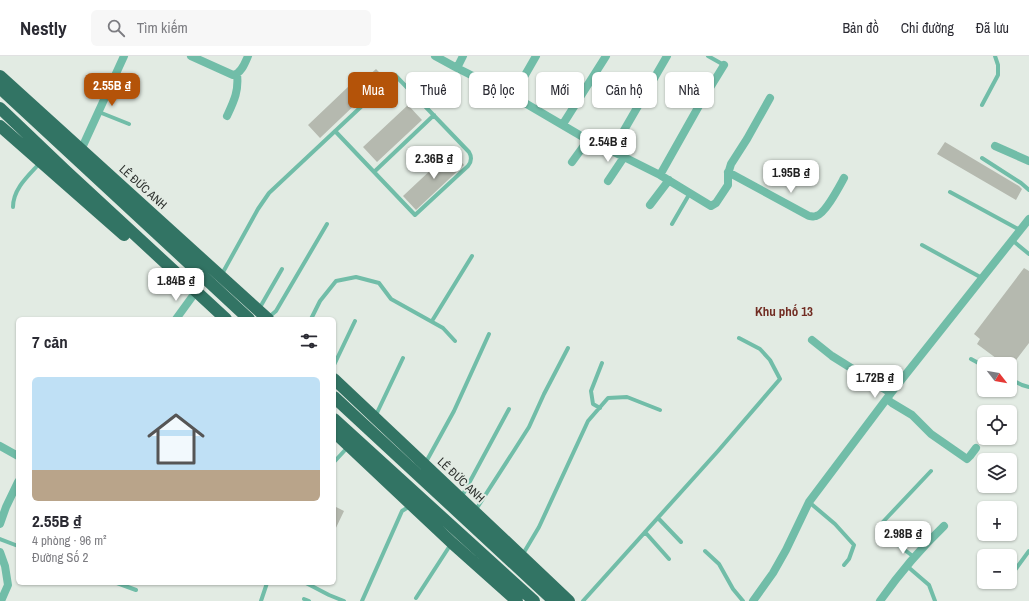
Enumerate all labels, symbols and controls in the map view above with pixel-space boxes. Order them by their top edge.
search box [91,10,371,46]
text: Nestly [20,15,67,41]
icon: search [105,17,127,39]
text: Tìm kiếm [137,17,188,38]
text: Bản đồ [842,19,879,37]
text: Chỉ đường [901,19,954,37]
text: Đã lưu [976,19,1009,37]
chip: Mua [348,72,398,108]
chip: Thuê [406,72,461,108]
chip: Bộ lọc [469,72,528,108]
chip: Mới [536,72,584,108]
chip: Căn hộ [592,72,657,108]
chip: Nhà [665,72,714,108]
pin: 2.55B ₫ [75,73,149,107]
text: 2.55B ₫ [93,77,131,94]
pin: 2.54B ₫ [571,129,645,163]
text: 2.54B ₫ [589,133,627,150]
pin: 2.36B ₫ [397,146,471,180]
text: 2.36B ₫ [415,150,453,167]
pin: 1.95B ₫ [754,160,828,194]
street label: LÊ ĐỨC ANH [116,161,170,213]
text: 1.95B ₫ [772,164,810,181]
pin: 1.84B ₫ [139,268,213,302]
text: 1.84B ₫ [157,272,195,289]
district label: Khu phố 13 [755,303,813,320]
text: 7 căn [32,330,68,353]
icon: filters [298,330,320,352]
north arrow [977,357,1017,397]
map controls [977,357,1017,589]
pin: 1.72B ₫ [838,365,912,399]
text: 1.72B ₫ [856,369,894,386]
icon: home [140,403,212,475]
button: locate [977,405,1017,445]
button: layers [977,453,1017,493]
street label: LÊ ĐỨC ANH [434,454,488,506]
button: + [977,501,1017,541]
text: 2.55B ₫ [32,509,82,532]
pin: 2.98B ₫ [866,521,940,555]
text: 2.98B ₫ [884,525,922,542]
text: 4 phòng · 96 m² [32,532,107,549]
text: Đường Số 2 [32,549,88,566]
button: − [977,549,1017,589]

